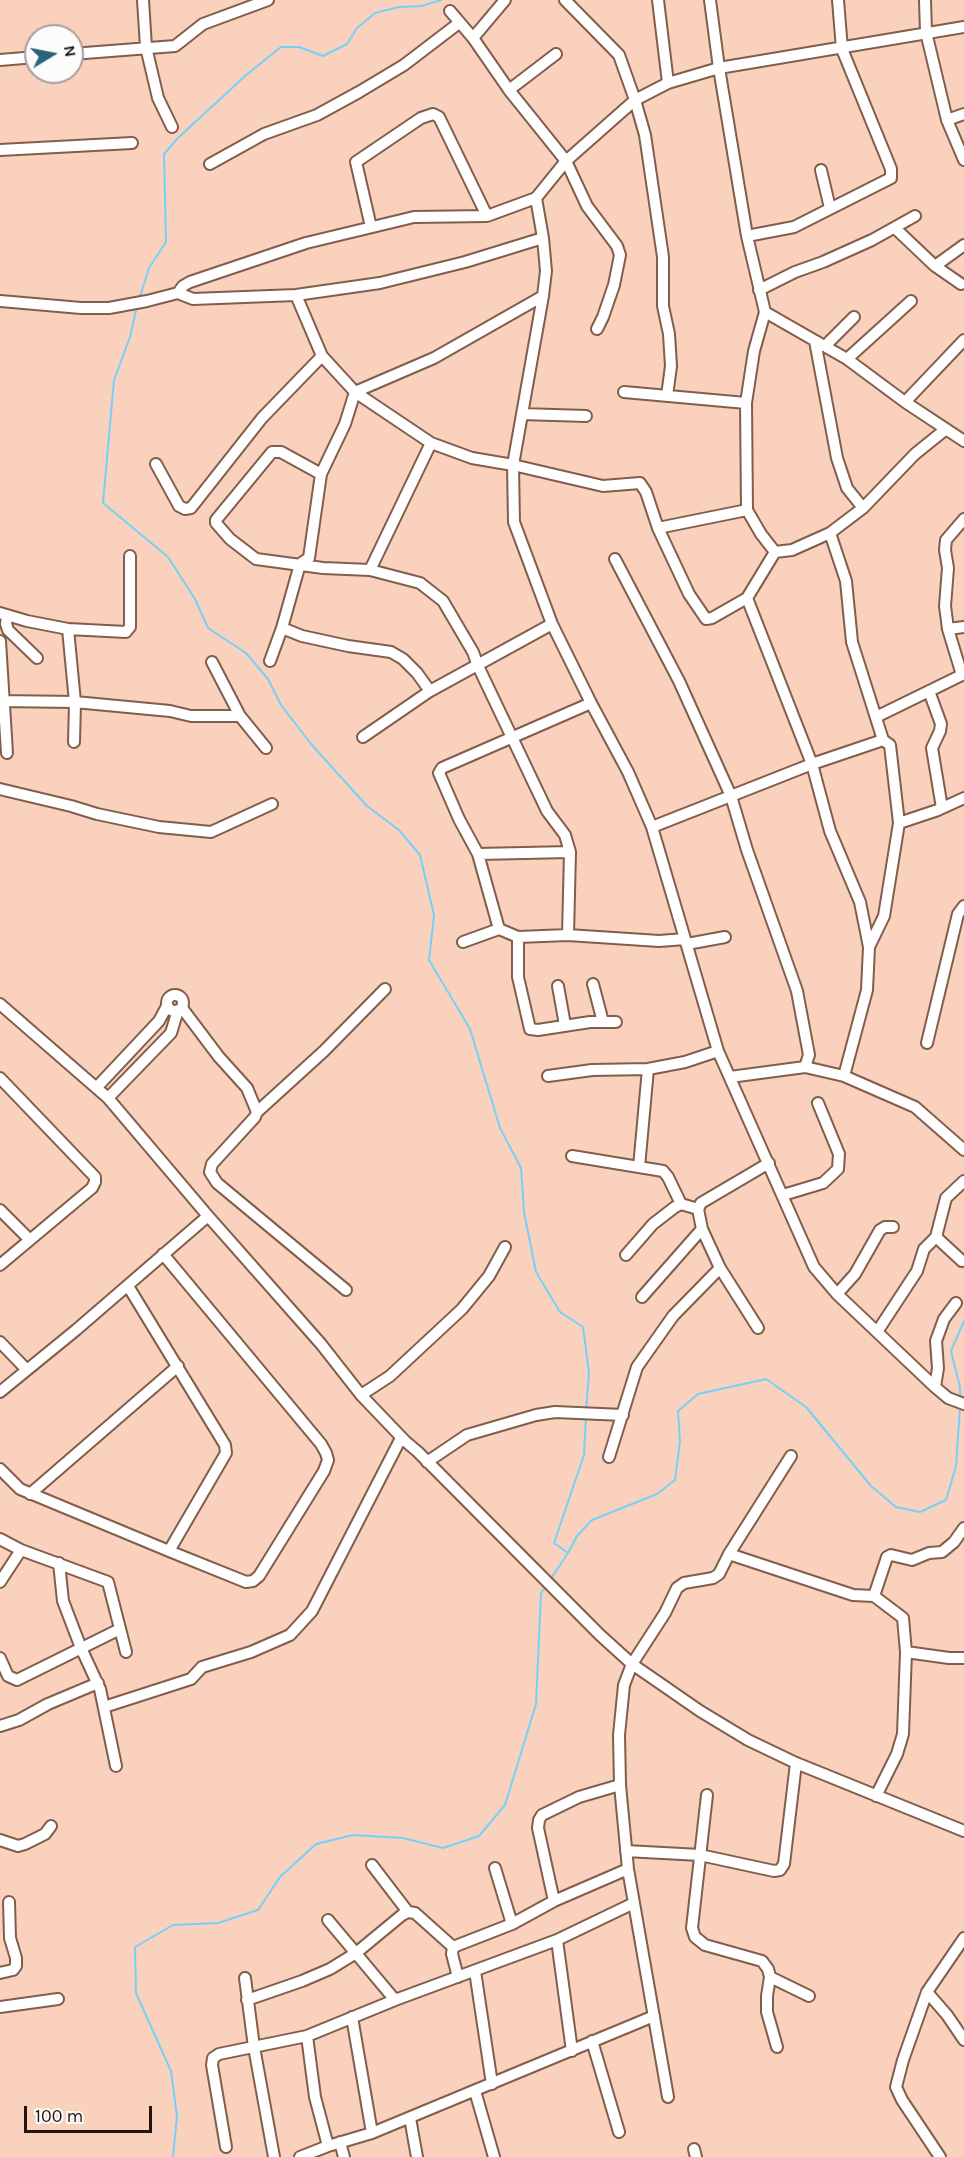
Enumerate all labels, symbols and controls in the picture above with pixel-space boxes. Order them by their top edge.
north arrow [24,24,84,84]
text: N [60,44,81,58]
scale bar [27,2094,154,2132]
text: 100 m [35,2105,83,2127]

